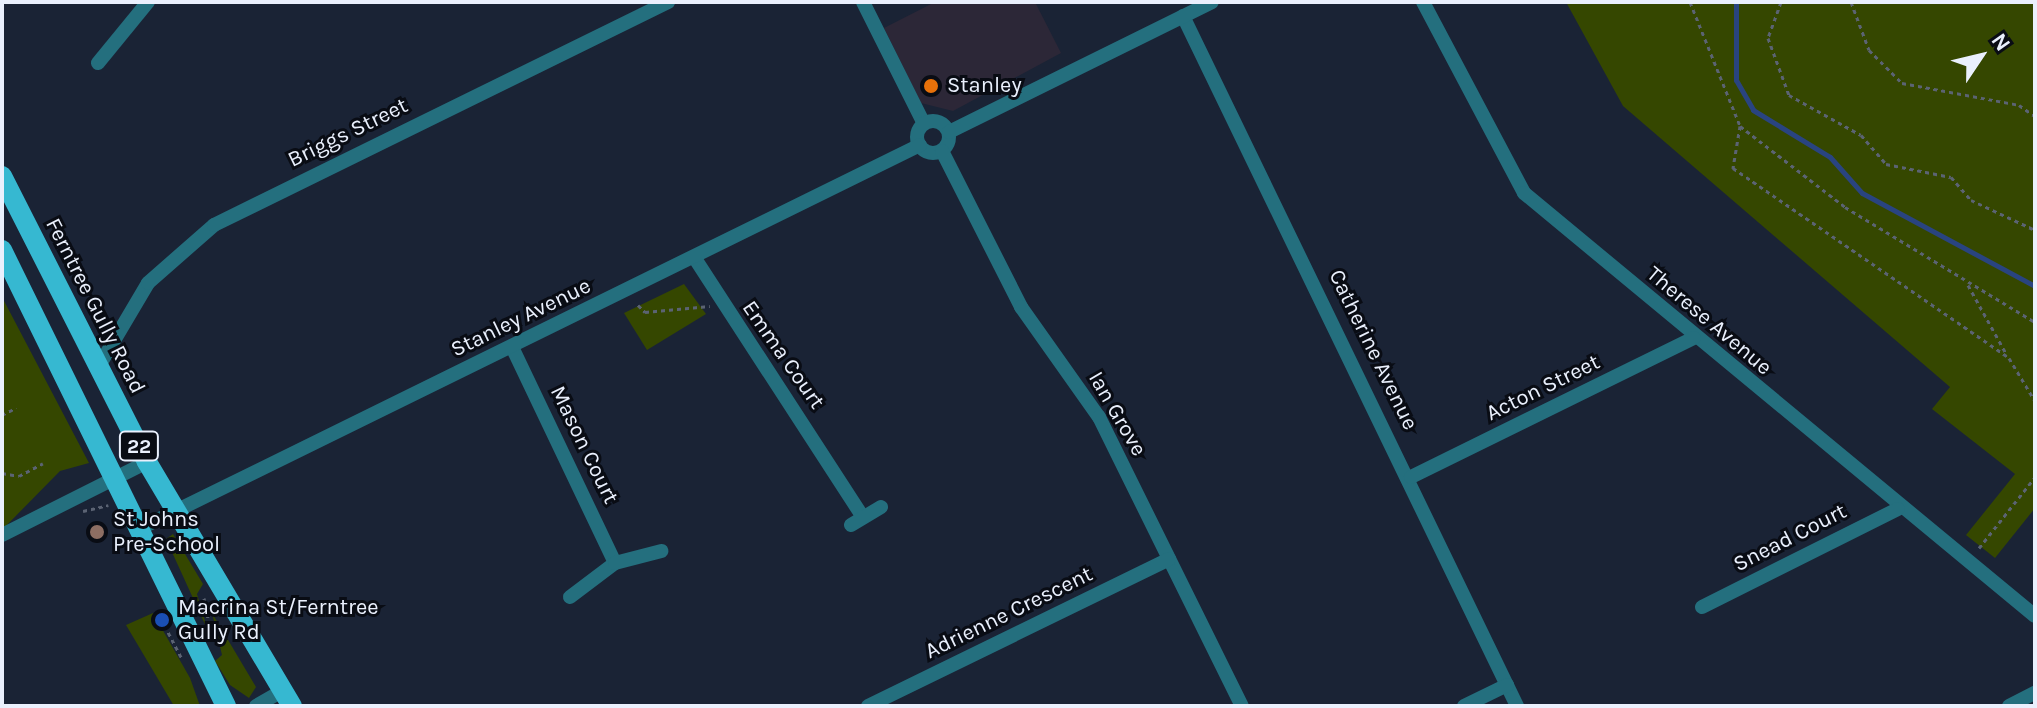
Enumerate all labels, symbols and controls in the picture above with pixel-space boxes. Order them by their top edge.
north arrow [1941,16,2021,96]
text: N [1985,28,2016,56]
place label: Stanley [947,73,1022,99]
marker: Stanley [922,77,940,95]
street label: Briggs Street [284,93,412,173]
street label: Ferntree Gully Road [39,214,151,398]
street label: Therese Avenue [1641,261,1777,381]
street label: Catherine Avenue [1323,266,1423,434]
street label: Stanley Avenue [447,273,595,363]
street label: Emma Court [736,296,830,414]
street label: Acton Street [1482,349,1604,427]
street label: Ian Grove [1082,367,1152,461]
street label: Mason Court [544,382,624,508]
road number: 22 [117,430,161,462]
street label: Snead Court [1729,498,1851,578]
place label: St Johns Pre-School [113,506,220,558]
marker: St Johns Pre-School [88,523,106,541]
street label: Adrienne Crescent [921,561,1097,665]
place label: Macrina St/Ferntree Gully Rd [178,594,379,646]
marker: Macrina St/Ferntree Gully Rd [153,611,171,629]

